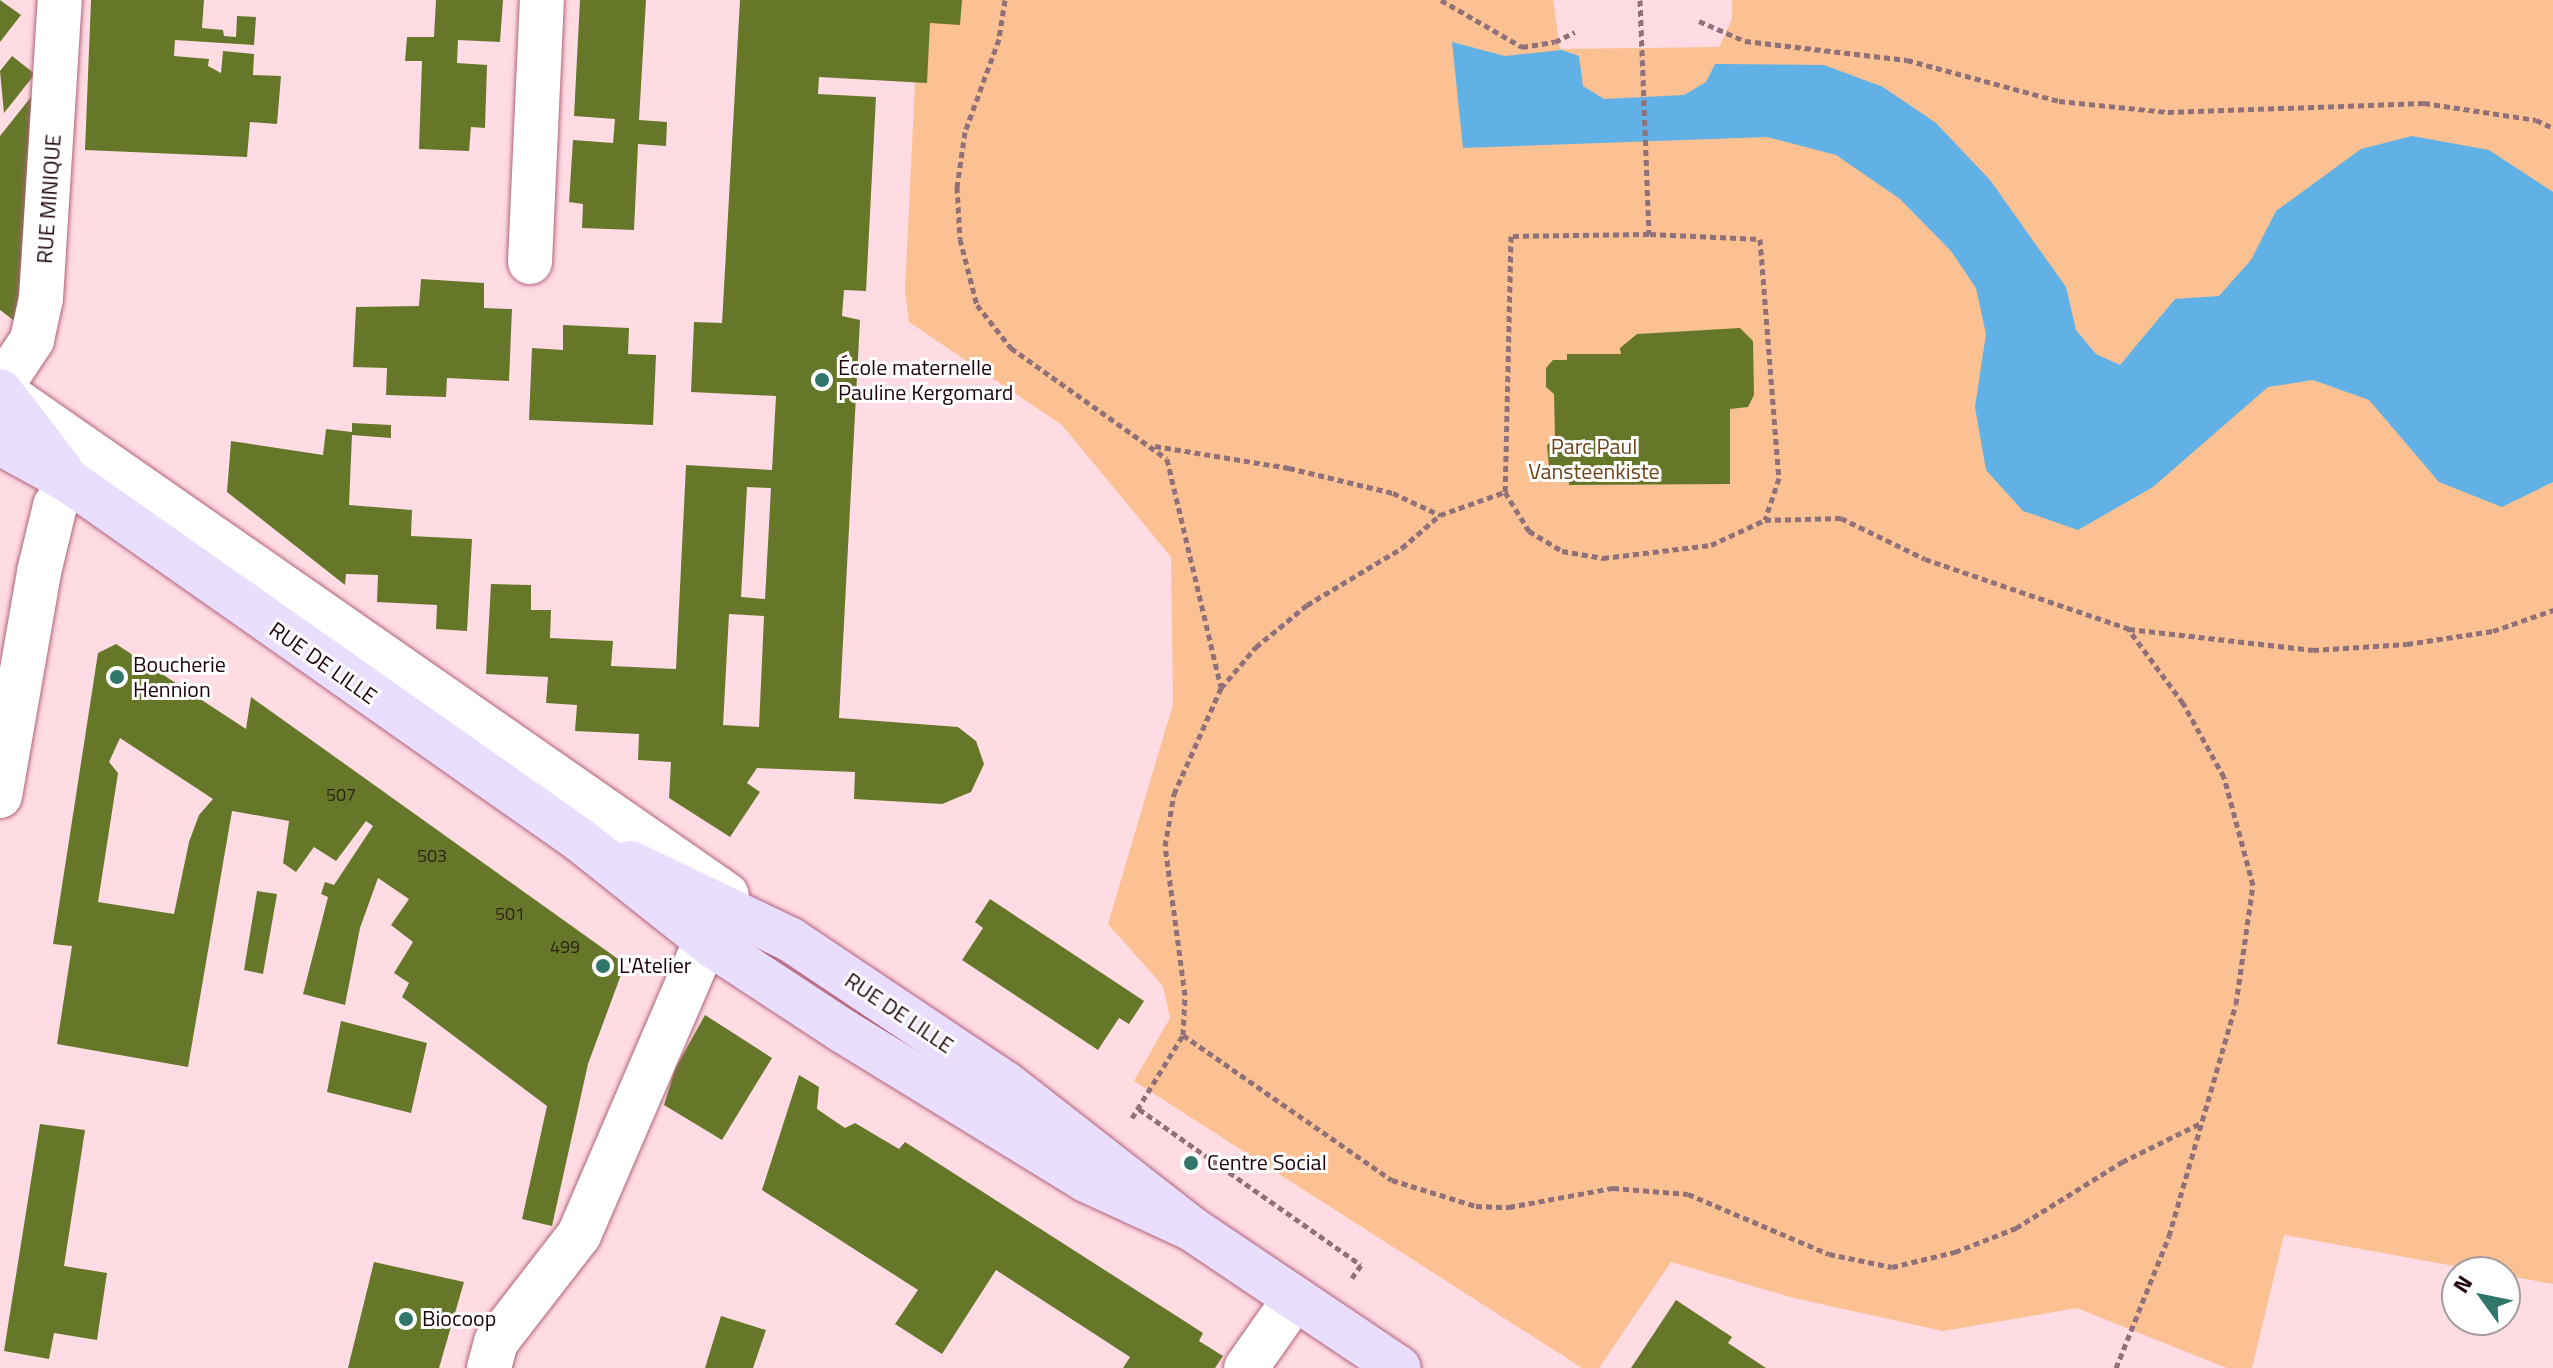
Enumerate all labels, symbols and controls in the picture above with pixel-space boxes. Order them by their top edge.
street label: RUE MINIQUE [31,133,67,265]
place label: École maternelle Pauline Kergomard [838,354,1013,406]
marker: École maternelle Pauline Kergomard [813,371,831,389]
park label: Parc Paul Vansteenkiste [1528,433,1660,484]
street label: RUE DE LILLE [264,616,382,710]
place label: Boucherie Hennion [133,651,226,702]
marker: Boucherie Hennion [108,668,126,686]
house number: 507 [326,784,356,806]
house number: 503 [417,845,447,867]
house number: 501 [495,903,525,925]
house number: 499 [550,936,580,958]
place label: L'Atelier [619,953,691,979]
marker: L'Atelier [594,957,612,975]
street label: RUE DE LILLE [840,967,958,1059]
place label: Centre Social [1207,1150,1327,1176]
marker: Centre Social [1182,1154,1200,1172]
north arrow [2441,1256,2521,1336]
text: N [2444,1268,2481,1300]
place label: Biocoop [422,1306,496,1332]
marker: Biocoop [397,1310,415,1328]

